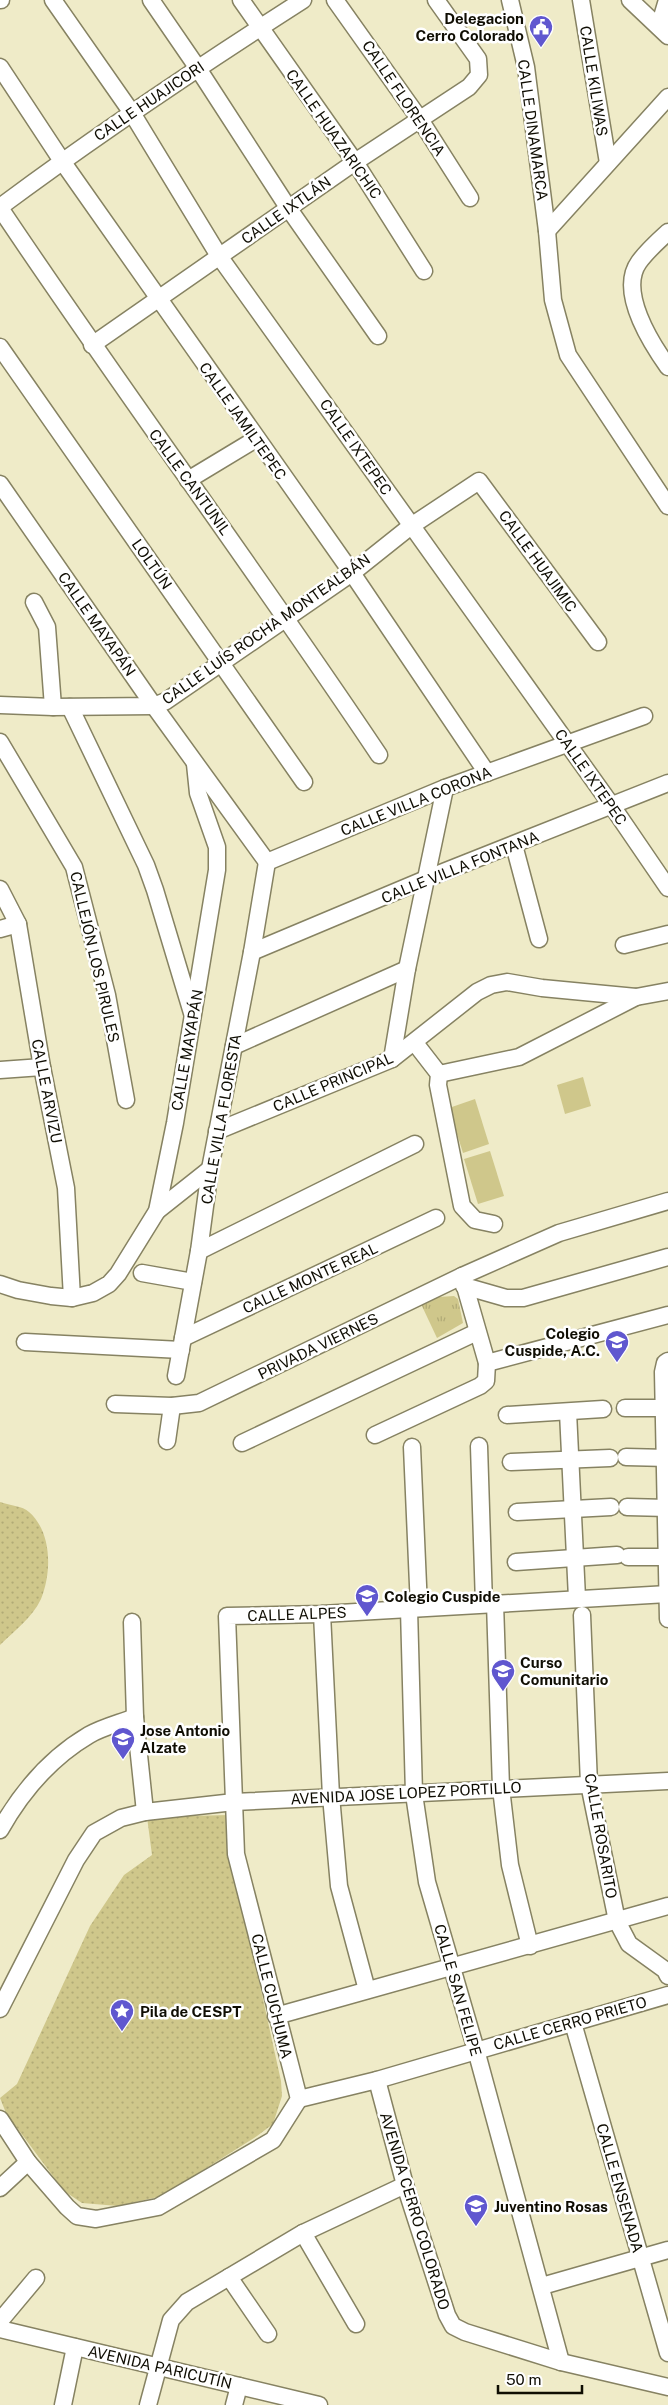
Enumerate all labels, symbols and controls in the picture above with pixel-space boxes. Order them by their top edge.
place label: Delegacion Cerro Colorado [415,10,524,44]
public building icon: Delegacion Cerro Colorado [528,14,554,48]
street label: CALLE KILIWAS [577,25,611,137]
street label: CALLE FLORENCIA [359,37,449,159]
street label: CALLE HUAJICORI [91,58,207,144]
street label: CALLE DINAMARCA [515,58,551,202]
street label: CALLE HUAZARICHIC [283,66,385,202]
street label: CALLE IXTLÁN [238,173,334,247]
street label: CALLE JAMILTEPEC [196,359,290,483]
street label: CALLE IXTEPEC [317,396,395,498]
street label: CALLE CANTUNIL [146,426,234,538]
street label: CALLE HUAJIMIC [496,507,580,615]
street label: LOLTÚN [129,535,176,592]
street label: CALLE LUÍS ROCHA MONTEALBÁN [159,550,373,708]
street label: CALLE MAYAPÁN [55,569,139,679]
street label: CALLE IXTEPEC [552,726,630,828]
street label: CALLE VILLA CORONA [338,763,494,839]
street label: CALLE VILLA FONTANA [379,827,542,906]
street label: CALLEJÓN LOS PIRULES [67,870,124,1044]
street label: CALLE MAYAPÁN [168,988,206,1112]
street label: CALLE VILLA FLORESTA [198,1032,244,1206]
street label: CALLE ARVIZU [29,1037,65,1145]
street label: CALLE PRINCIPAL [270,1049,396,1115]
street label: CALLE MONTE REAL [240,1239,380,1317]
street label: PRIVADA VIERNES [255,1310,381,1382]
place label: Colegio Cuspide, A.C. [505,1325,600,1359]
school or university icon: Colegio Cuspide, A.C. [604,1329,630,1363]
school or university icon: Colegio Cuspide [354,1583,380,1617]
place label: Colegio Cuspide [384,1588,500,1605]
street label: CALLE ALPES [247,1604,347,1624]
place label: Curso Comunitario [520,1654,609,1688]
school or university icon: Curso Comunitario [490,1658,516,1692]
place label: Jose Antonio Alzate [140,1722,231,1756]
school or university icon: Jose Antonio Alzate [110,1726,136,1760]
street label: CALLE ROSARITO [582,1772,620,1900]
street label: AVENIDA JOSE LOPEZ PORTILLO [290,1778,522,1808]
street label: CALLE SAN FELIPE [431,1922,485,2058]
street label: CALLE CUCHUMA [248,1932,296,2061]
street label: CALLE CERRO PRIETO [491,1993,649,2053]
place icon: Pila de CESPT [109,1998,135,2032]
place label: Pila de CESPT [140,2003,241,2020]
street label: AVENIDA CERRO COLORADO [377,2110,453,2312]
street label: CALLE ENSENADA [593,2121,647,2255]
school or university icon: Juventino Rosas [463,2193,489,2227]
place label: Juventino Rosas [494,2198,608,2215]
street label: AVENIDA PARICUTÍN [86,2342,234,2392]
scale bar [498,2362,582,2394]
text: 50 m [506,2371,541,2388]

